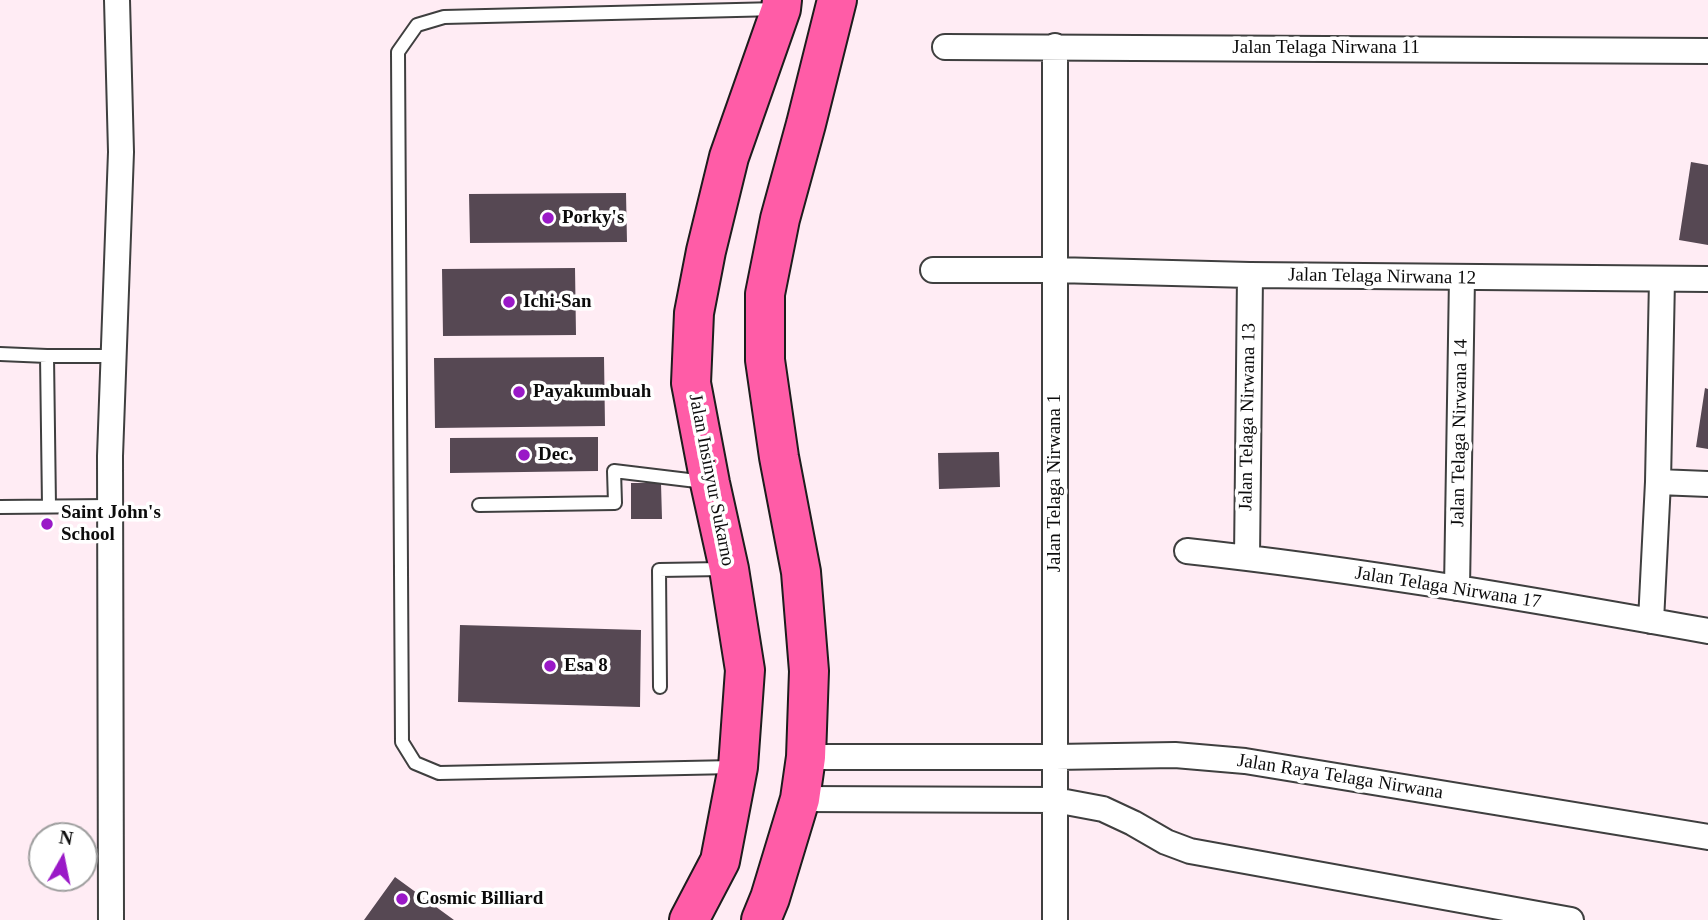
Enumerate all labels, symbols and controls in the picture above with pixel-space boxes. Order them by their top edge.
street label: Jalan Telaga Nirwana 11 [1232,37,1420,59]
place label: Porky's [562,207,624,229]
marker: Porky's [540,210,556,226]
street label: Jalan Telaga Nirwana 12 [1288,264,1476,290]
place label: Ichi-San [523,291,592,313]
marker: Ichi-San [501,294,517,310]
street label: Jalan Telaga Nirwana 13 [1235,323,1261,511]
street label: Jalan Telaga Nirwana 14 [1447,339,1473,527]
place label: Payakumbuah [533,381,651,403]
marker: Payakumbuah [511,384,527,400]
street label: Jalan Insinyur Sukarno [683,392,739,568]
street label: Jalan Telaga Nirwana 1 [1044,394,1066,572]
place label: Dec. [538,444,573,466]
marker: Dec. [516,447,532,463]
place label: Saint John's School [61,502,161,546]
marker: Saint John's School [39,516,55,532]
street label: Jalan Telaga Nirwana 17 [1353,562,1543,614]
place label: Esa 8 [564,655,608,677]
marker: Esa 8 [542,658,558,674]
street label: Jalan Raya Telaga Nirwana [1235,749,1445,805]
north arrow [28,822,98,892]
text: N [58,826,74,849]
place label: Cosmic Billiard [416,888,543,910]
marker: Cosmic Billiard [394,891,410,907]

